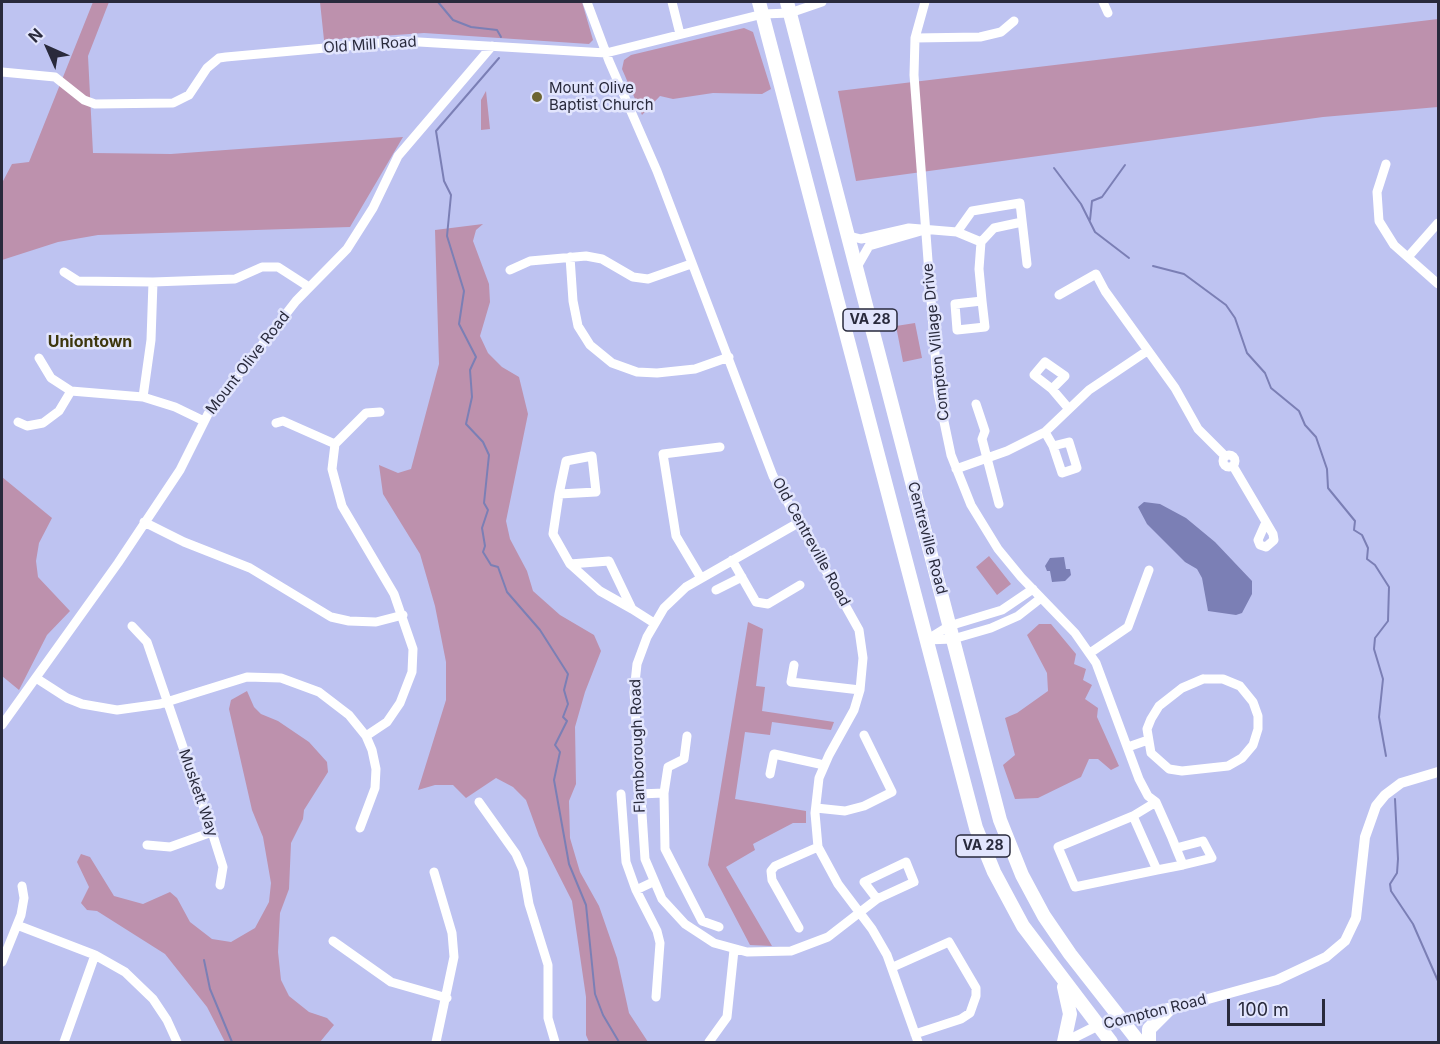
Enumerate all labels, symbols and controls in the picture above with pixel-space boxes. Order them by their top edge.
north arrow [18,18,78,78]
text: N [24,24,47,47]
street label: Old Mill Road [323,33,417,57]
place label: Mount Olive Baptist Church [549,79,654,114]
marker: Mount Olive Baptist Church [530,90,544,104]
street label: Compton Village Drive [919,262,953,422]
street label: Mount Olive Road [202,308,294,418]
road number: VA 28 [843,309,897,331]
district label: Uniontown [48,332,132,352]
street label: Old Centreville Road [768,475,854,609]
street label: Centreville Road [903,480,951,596]
street label: Flamborough Road [627,679,649,813]
street label: Muskett Way [175,747,221,839]
road number: VA 28 [956,835,1010,857]
scale bar [1230,987,1328,1025]
street label: Compton Road [1102,991,1208,1033]
text: 100 m [1238,999,1289,1020]

